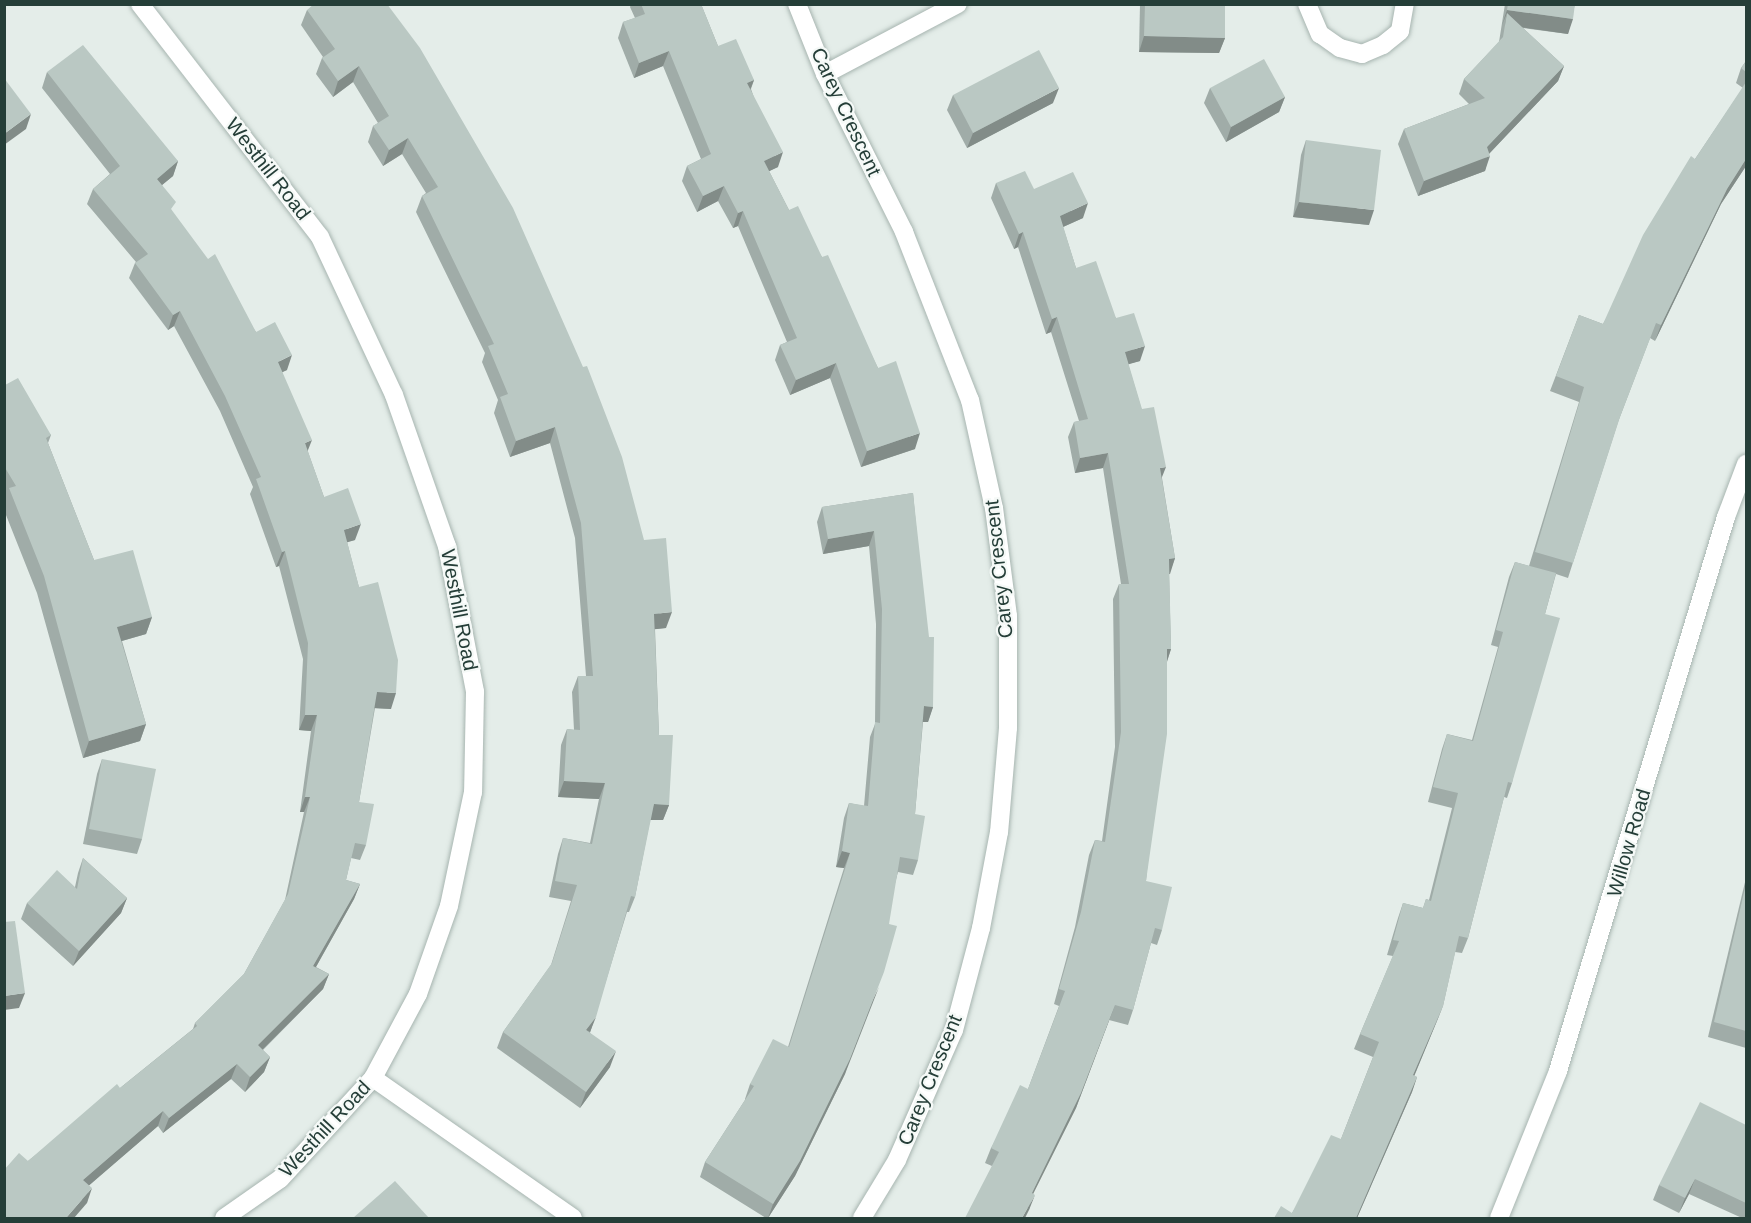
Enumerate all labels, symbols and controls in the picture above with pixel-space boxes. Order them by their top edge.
street label: Carey Crescent [806,44,886,180]
street label: Westhill Road [221,113,315,225]
street label: Carey Crescent [980,499,1018,639]
street label: Westhill Road [435,547,483,673]
street label: Willow Road [1602,786,1656,900]
street label: Carey Crescent [893,1011,967,1149]
street label: Westhill Road [274,1076,376,1182]

